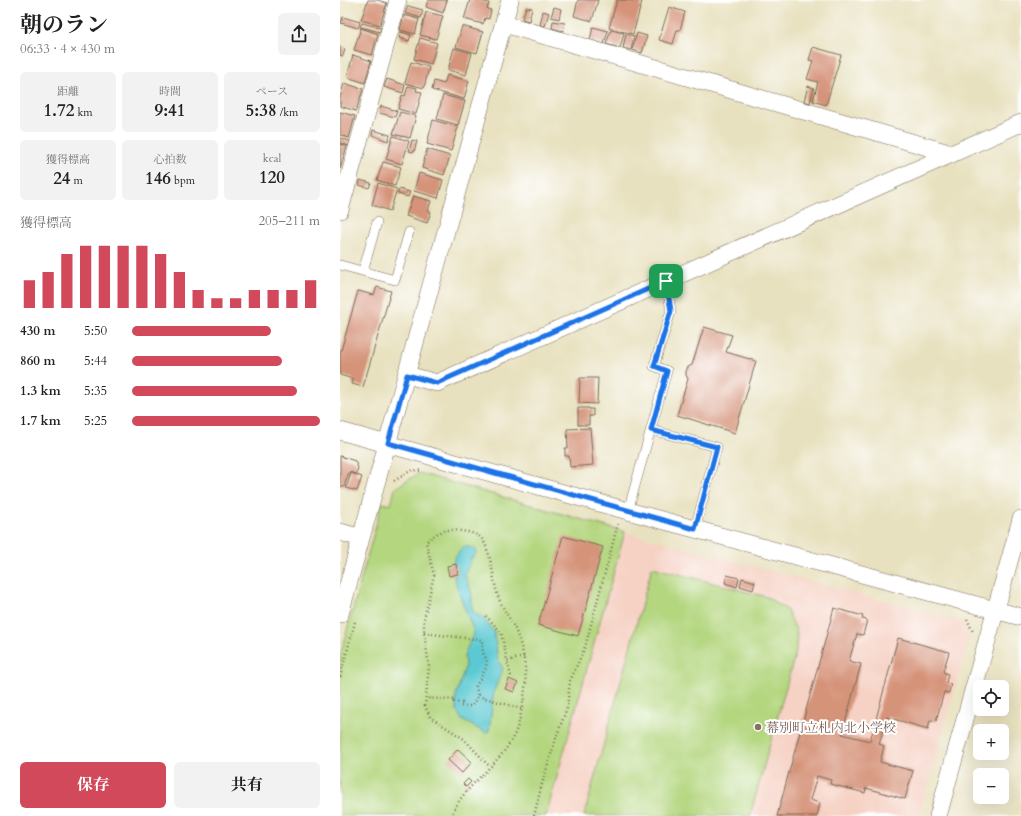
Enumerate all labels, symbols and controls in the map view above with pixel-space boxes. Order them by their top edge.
text: 朝のラン [20,10,108,40]
button: share [278,13,320,55]
text: 06:33 · 4 × 430 m [20,40,115,58]
text: 距離 [57,84,79,99]
text: 時間 [159,84,181,99]
text: ペース [256,84,288,99]
text: 1.72 [43,99,74,122]
text: 9:41 [154,99,186,122]
text: 5:38 [246,99,277,122]
text: km [74,105,93,120]
text: /km [277,105,298,120]
text: kcal [263,151,281,166]
text: 獲得標高 [46,152,90,167]
text: 心拍数 [154,152,187,167]
text: 120 [259,166,285,189]
text: 24 [53,167,71,190]
text: 146 [145,167,171,190]
text: m [71,173,83,188]
text: bpm [171,173,195,188]
text: 205–211 m [258,212,320,230]
text: 獲得標高 [20,214,72,232]
pin [649,264,683,298]
icon: arrive [655,270,677,292]
text: 430 m [20,322,55,340]
text: 5:50 [84,322,107,340]
text: 860 m [20,352,55,370]
text: 5:44 [84,352,107,370]
text: 1.3 km [20,382,61,400]
text: 5:35 [84,382,107,400]
text: 1.7 km [20,412,61,430]
text: 5:25 [84,412,107,430]
map controls [973,680,1009,804]
button: locate [973,680,1009,716]
place label: 幕別町立札内北小学校 [766,719,896,737]
marker: 幕別町立札内北小学校 [753,722,763,732]
button: + [973,724,1009,760]
button: 保存 [20,762,166,808]
button: 共有 [174,762,320,808]
button: − [973,768,1009,804]

